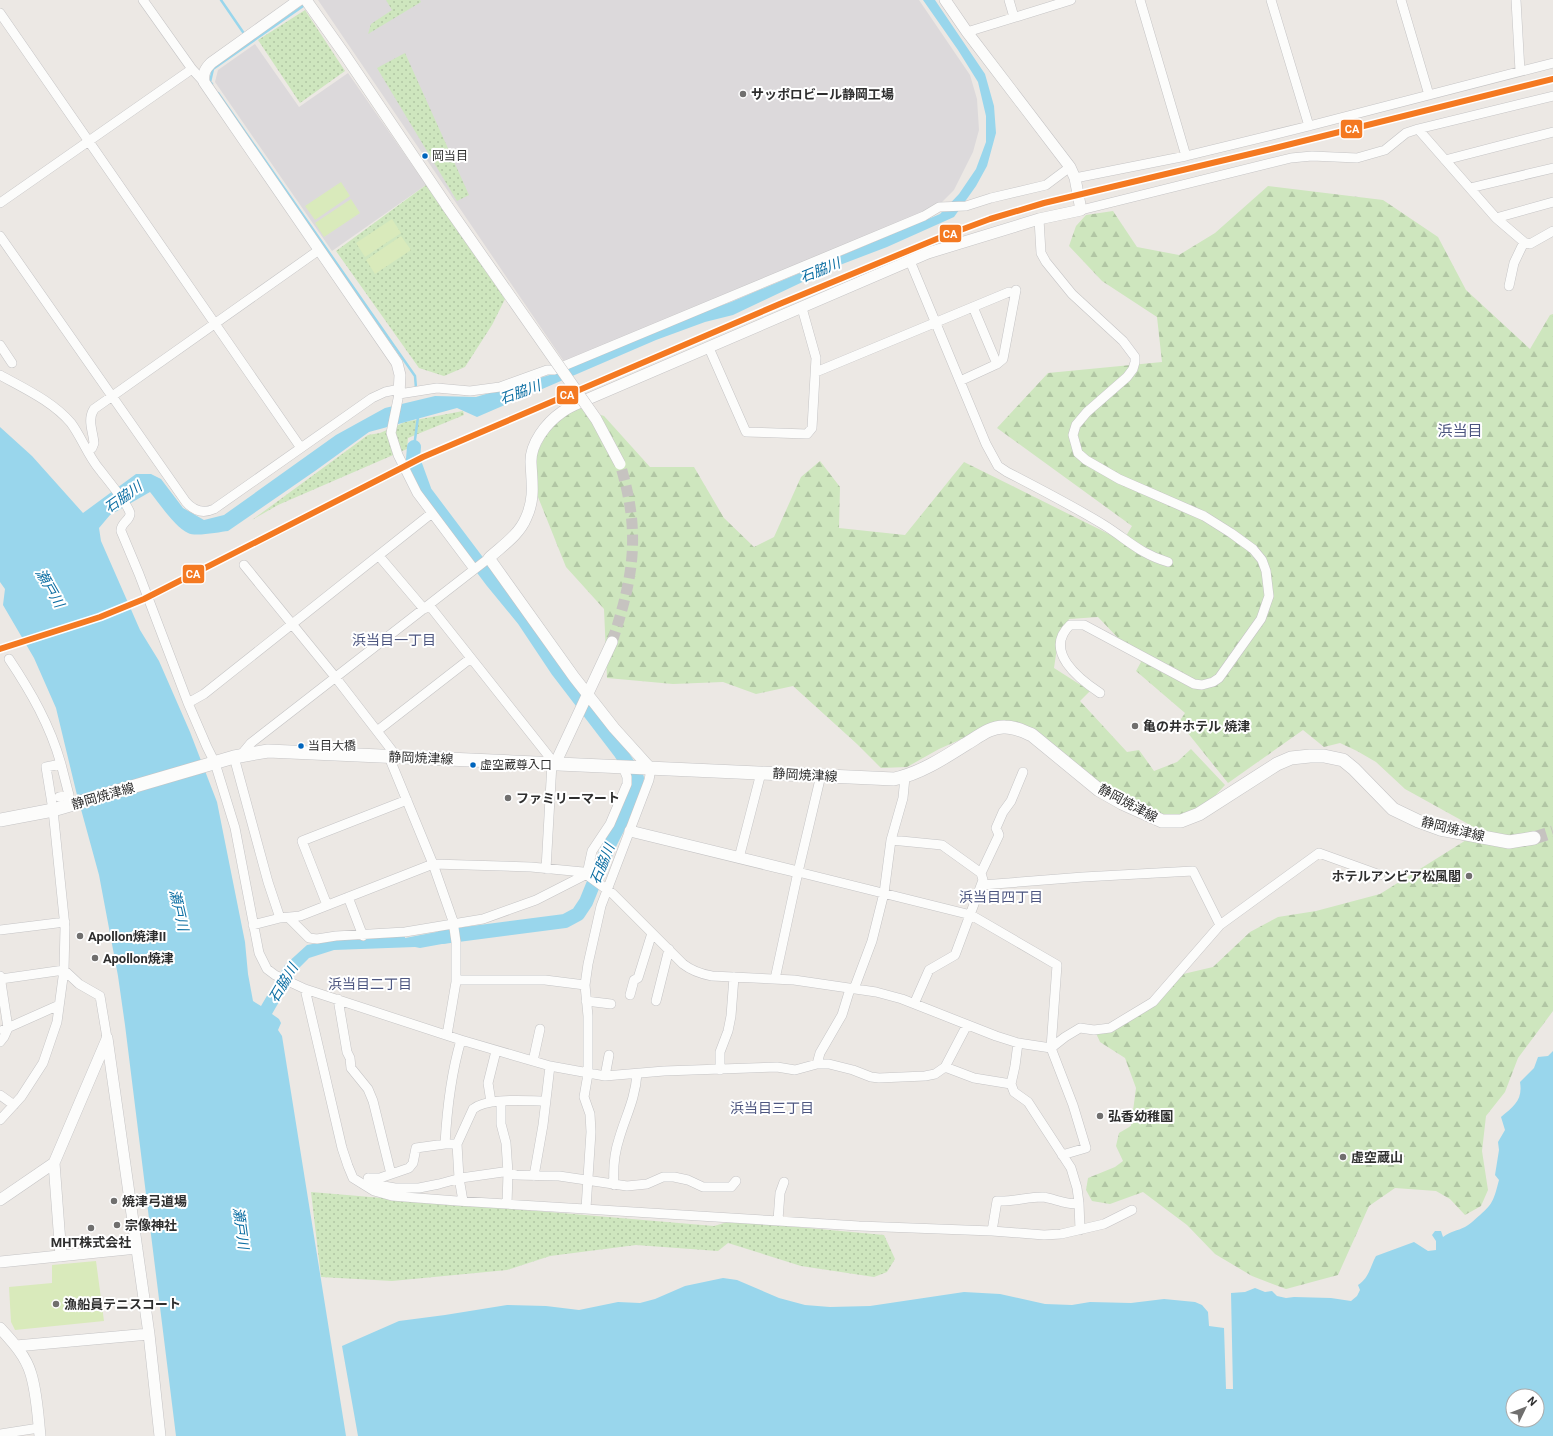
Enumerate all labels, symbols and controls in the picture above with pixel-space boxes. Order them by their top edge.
place label: サッポロビール静岡工場 [751,87,894,102]
marker: サッポロビール静岡工場 [738,89,748,99]
line badge: CA [1340,119,1363,139]
text: CA [1345,123,1360,136]
place label: 岡当目 [432,149,468,163]
marker: 岡当目 [420,151,430,161]
line badge: CA [939,224,962,243]
text: CA [943,228,958,241]
water label: 石脇川 [798,254,844,285]
water label: 石脇川 [498,377,544,407]
line badge: CA [556,385,579,405]
text: CA [560,389,575,402]
district label: 浜当目 [1437,422,1483,440]
water label: 石脇川 [101,477,146,516]
line badge: CA [182,564,205,584]
water label: 瀬戸川 [33,566,68,612]
text: CA [186,568,201,581]
district label: 浜当目一丁目 [352,632,436,648]
place label: 亀の井ホテル 焼津 [1143,719,1250,734]
marker: 亀の井ホテル 焼津 [1130,721,1140,731]
place label: 当目大橋 [308,739,356,753]
marker: 当目大橋 [296,741,306,751]
street label: 静岡焼津線 [388,749,454,767]
place label: 虚空蔵尊入口 [480,758,552,772]
marker: 虚空蔵尊入口 [468,760,478,770]
street label: 静岡焼津線 [772,766,838,784]
street label: 静岡焼津線 [70,780,136,812]
street label: 静岡焼津線 [1096,781,1160,825]
place label: ファミリーマート [516,791,620,806]
marker: ファミリーマート [503,793,513,803]
street label: 静岡焼津線 [1420,814,1486,844]
water label: 石脇川 [587,840,618,886]
place label: ホテルアンビア松風閣 [1332,869,1461,884]
marker: ホテルアンビア松風閣 [1464,871,1474,881]
water label: 瀬戸川 [166,888,192,934]
district label: 浜当目四丁目 [959,889,1043,905]
place label: Apollon焼津II [88,929,166,944]
marker: Apollon焼津II [75,931,85,941]
place label: Apollon焼津 [103,951,174,966]
marker: Apollon焼津 [90,953,100,963]
water label: 石脇川 [265,959,302,1005]
district label: 浜当目二丁目 [328,976,412,992]
district label: 浜当目三丁目 [730,1100,814,1116]
place label: 弘香幼稚園 [1108,1109,1173,1124]
marker: 弘香幼稚園 [1095,1111,1105,1121]
place label: 虚空蔵山 [1351,1150,1403,1165]
marker: 虚空蔵山 [1338,1152,1348,1162]
place label: 焼津弓道場 [122,1194,187,1209]
marker: 焼津弓道場 [109,1196,119,1206]
water label: 瀬戸川 [230,1206,252,1252]
place label: 宗像神社 [125,1218,177,1233]
marker: 宗像神社 [112,1220,122,1230]
marker: MHT株式会社 [86,1223,96,1233]
place label: MHT株式会社 [51,1235,131,1250]
place label: 漁船員テニスコート [64,1297,181,1312]
marker: 漁船員テニスコート [51,1299,61,1309]
north arrow [1505,1388,1545,1428]
text: N [1525,1394,1540,1409]

